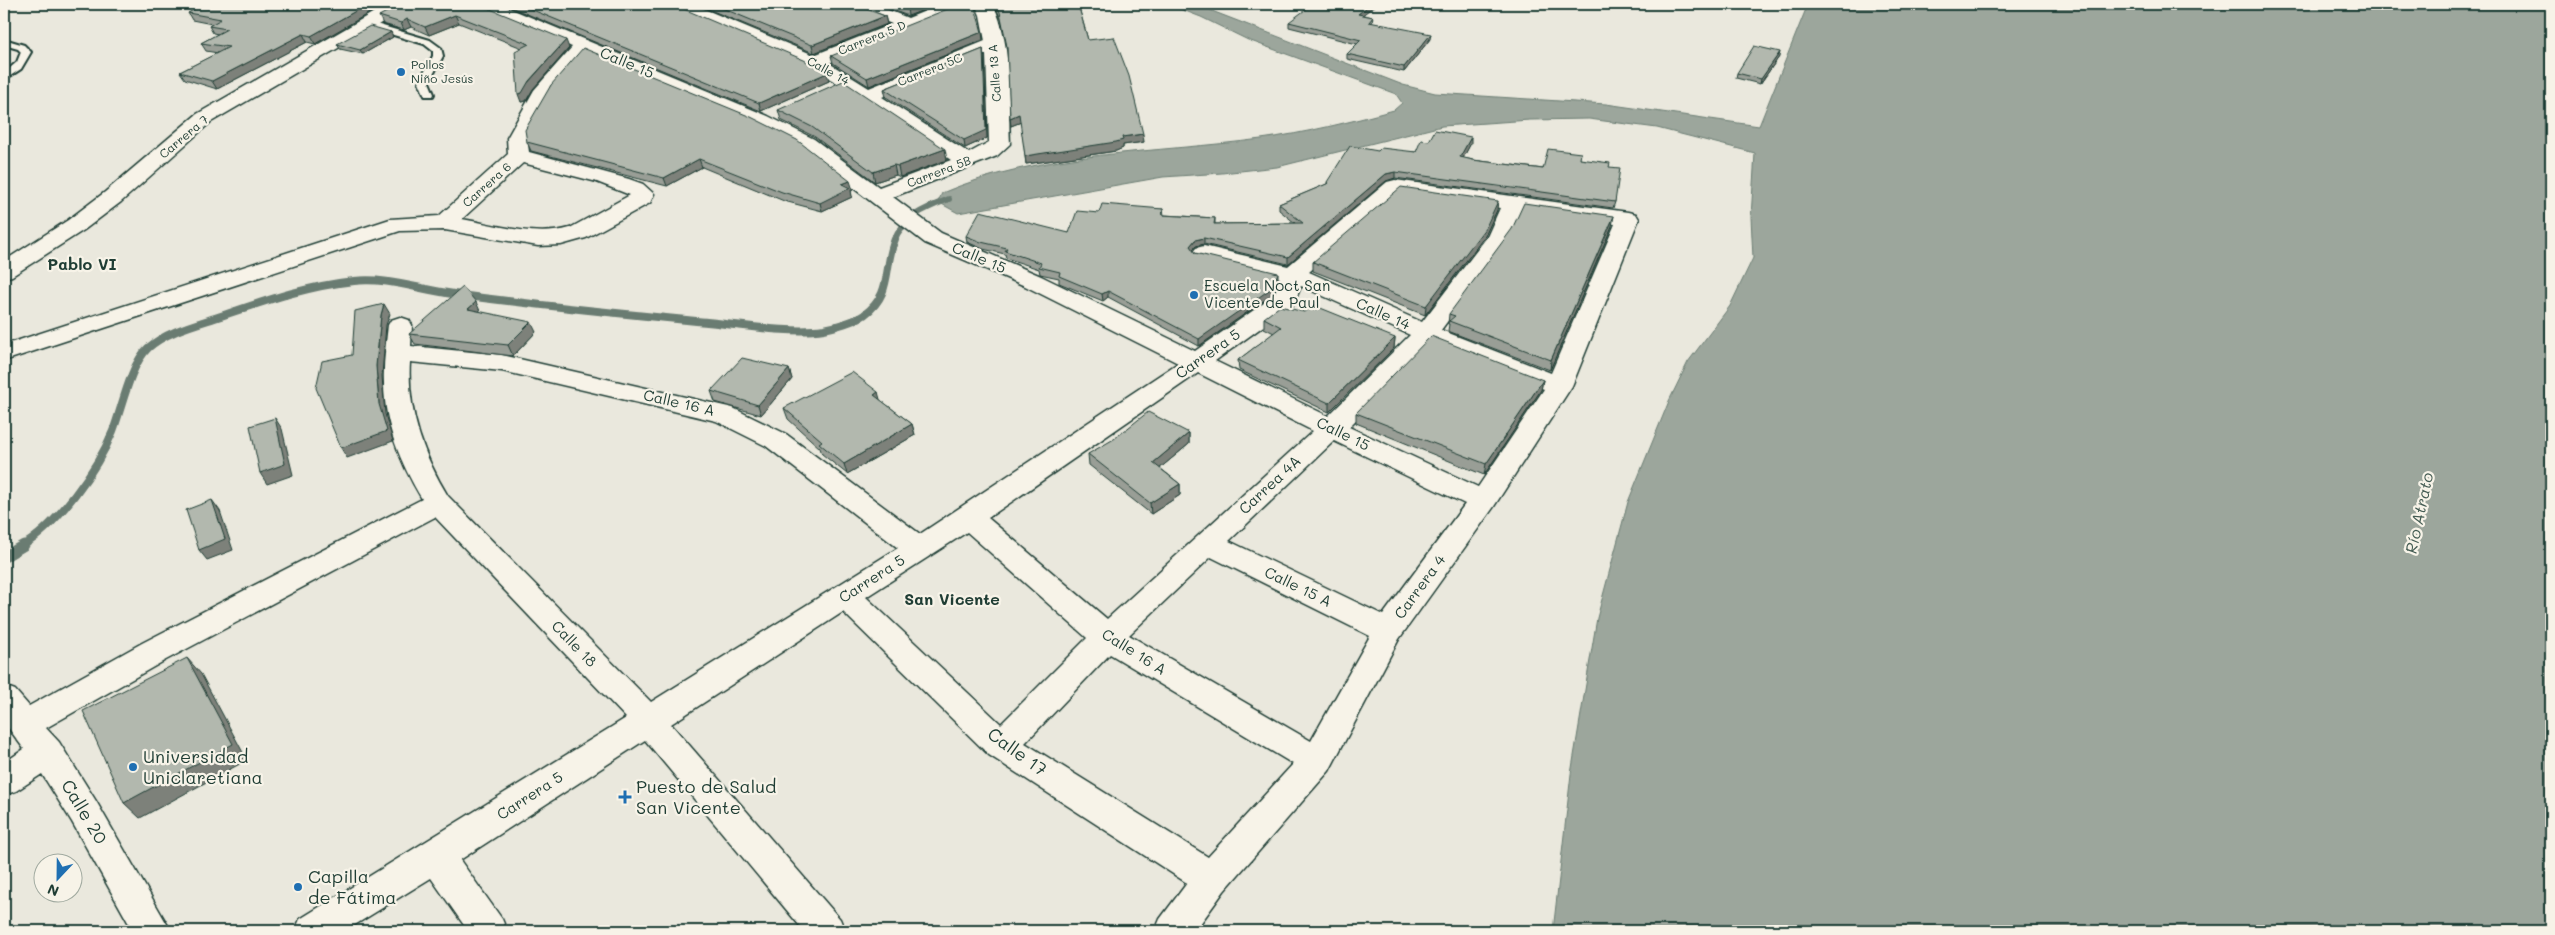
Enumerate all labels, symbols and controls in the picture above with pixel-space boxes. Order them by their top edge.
street label: Carrera 5 D [835,16,908,58]
street label: Calle 15 [597,42,658,82]
street label: Calle 13 A [984,44,1004,103]
street label: Carrera 5C [895,49,965,89]
street label: Calle 14 [805,52,852,88]
place label: Pollos Niño Jesús [411,56,474,86]
marker: Pollos Niño Jesús [395,66,407,78]
street label: Carrera 7 [155,111,212,162]
street label: Carrera 5B [904,152,973,191]
street label: Carrera 6 [459,158,514,210]
street label: Calle 15 [949,237,1010,277]
district label: Pablo VI [47,253,117,274]
place label: Escuela Noct San Vicente de Paul [1204,275,1330,312]
marker: Escuela Noct San Vicente de Paul [1188,289,1200,301]
street label: Calle 14 [1353,292,1414,334]
street label: Carrera 5 [1171,324,1244,383]
street label: Calle 16 A [642,384,717,420]
street label: Calle 15 [1313,412,1373,455]
street label: Carrea 4A [1234,450,1305,518]
water label: Río Atrato [2400,470,2437,555]
street label: Carrera 5 [835,549,908,607]
street label: Carrera 4 [1389,550,1449,623]
street label: Calle 15 A [1262,561,1335,611]
district label: San Vicente [904,588,1000,609]
street label: Calle 18 [548,616,602,671]
street label: Calle 16 A [1098,623,1171,679]
street label: Calle 17 [983,721,1052,781]
place label: Universidad Uniclaretiana [143,744,263,789]
marker: Universidad Uniclaretiana [127,761,139,773]
street label: Carrera 5 [493,766,566,824]
place label: Puesto de Salud San Vicente [636,774,777,819]
street label: Calle 20 [56,775,113,848]
marker: Puesto de Salud San Vicente [618,790,632,804]
north arrow [32,852,82,902]
place label: Capilla de Fátima [308,864,397,909]
text: N [44,880,61,901]
marker: Capilla de Fátima [292,881,304,893]

